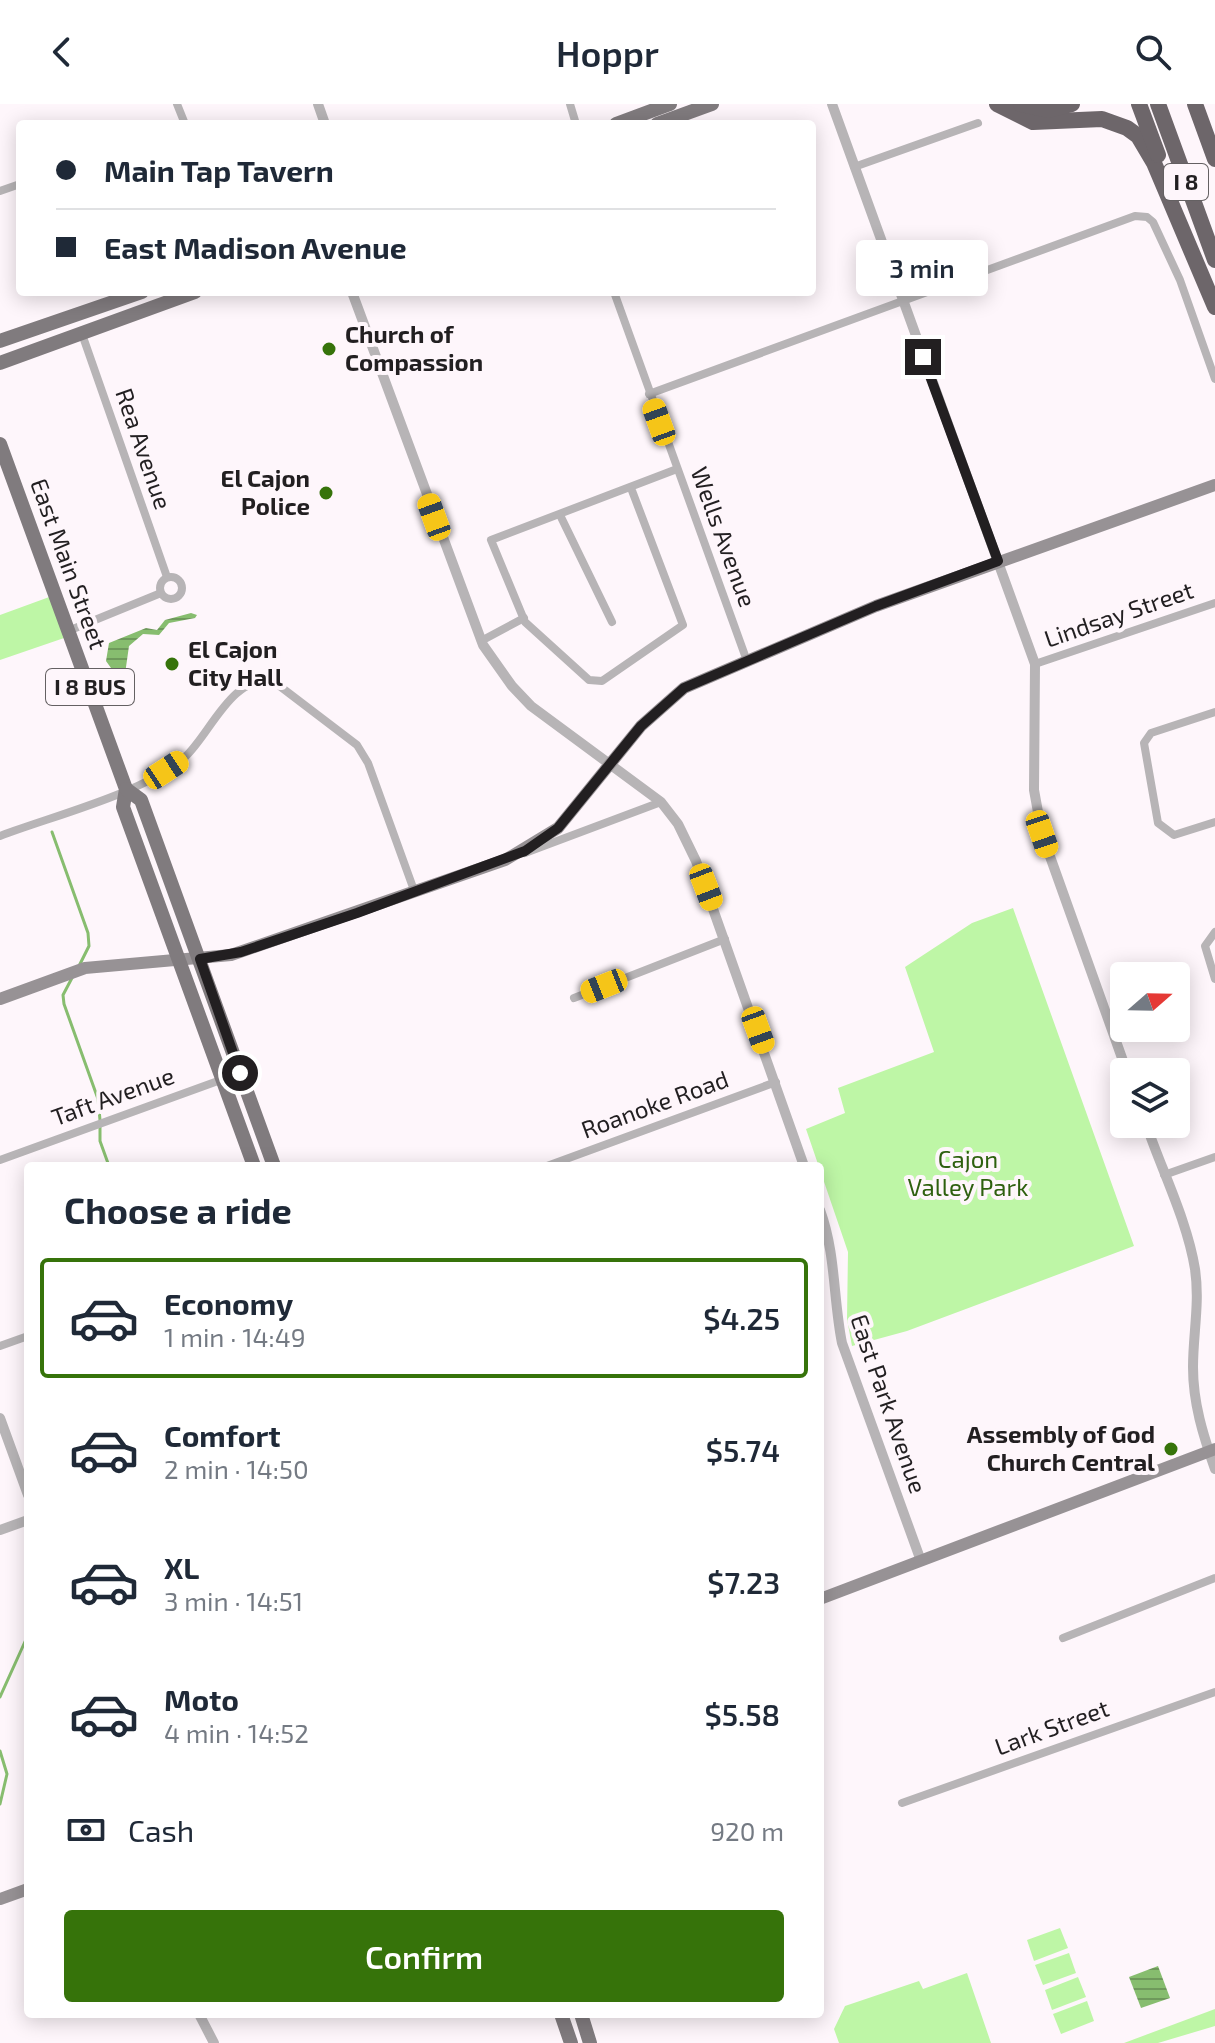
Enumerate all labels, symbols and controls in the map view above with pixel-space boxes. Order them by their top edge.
icon: back [40,30,84,74]
icon: search [1131,30,1175,74]
text: Hoppr [556,31,659,74]
text: Main Tap Tavern [104,152,334,188]
road number: I 8 [1164,164,1208,200]
text: East Madison Avenue [104,229,407,265]
callout: 3 min [857,241,989,297]
text: 3 min [889,252,955,283]
place label: Church of Compassion [345,319,483,376]
route end [905,339,941,375]
marker: Church of Compassion [320,340,338,358]
street label: Rea Avenue [110,384,179,513]
car [640,395,678,449]
place label: El Cajon Police [221,463,310,520]
street label: Wells Avenue [686,463,763,610]
street label: East Main Street [25,474,114,653]
marker: El Cajon Police [317,484,335,502]
car [415,490,453,544]
street label: Lindsay Street [1040,575,1197,653]
place label: El Cajon City Hall [188,634,283,691]
marker: El Cajon City Hall [163,655,181,673]
road number: I 8 BUS [46,669,134,705]
car [139,747,193,793]
car [1023,807,1061,861]
car [686,860,726,914]
north arrow [1110,962,1190,1042]
map controls [1110,962,1190,1138]
car [577,966,631,1006]
car [739,1003,777,1057]
route start [222,1055,258,1091]
button: layers [1110,1058,1190,1138]
street label: Taft Avenue [47,1060,178,1131]
street label: Roanoke Road [577,1064,732,1144]
park label: Cajon Valley Park [908,1144,1028,1201]
text: Choose a ride [64,1188,292,1231]
icon: car [68,1282,140,1354]
text: Economy [164,1285,293,1321]
text: $4.25 [703,1300,780,1336]
street label: East Park Avenue [845,1310,934,1497]
text: 1 min · 14:49 [164,1321,306,1352]
icon: car [68,1414,140,1486]
text: Comfort [164,1417,281,1453]
place label: Assembly of God Church Central [967,1419,1155,1476]
text: $5.74 [706,1432,780,1468]
marker: Assembly of God Church Central [1162,1440,1180,1458]
text: 2 min · 14:50 [164,1453,309,1484]
icon: car [68,1546,140,1618]
text: XL [164,1549,199,1585]
text: $7.23 [707,1564,780,1600]
text: 3 min · 14:51 [164,1585,303,1616]
icon: car [68,1678,140,1750]
text: Moto [164,1681,239,1717]
street label: Lark Street [991,1693,1112,1761]
text: $5.58 [704,1696,780,1732]
text: 4 min · 14:52 [164,1717,309,1748]
icon: cash [64,1808,108,1852]
text: Cash [128,1812,194,1848]
text: 920 m [710,1815,784,1846]
button: Confirm [64,1910,784,2002]

